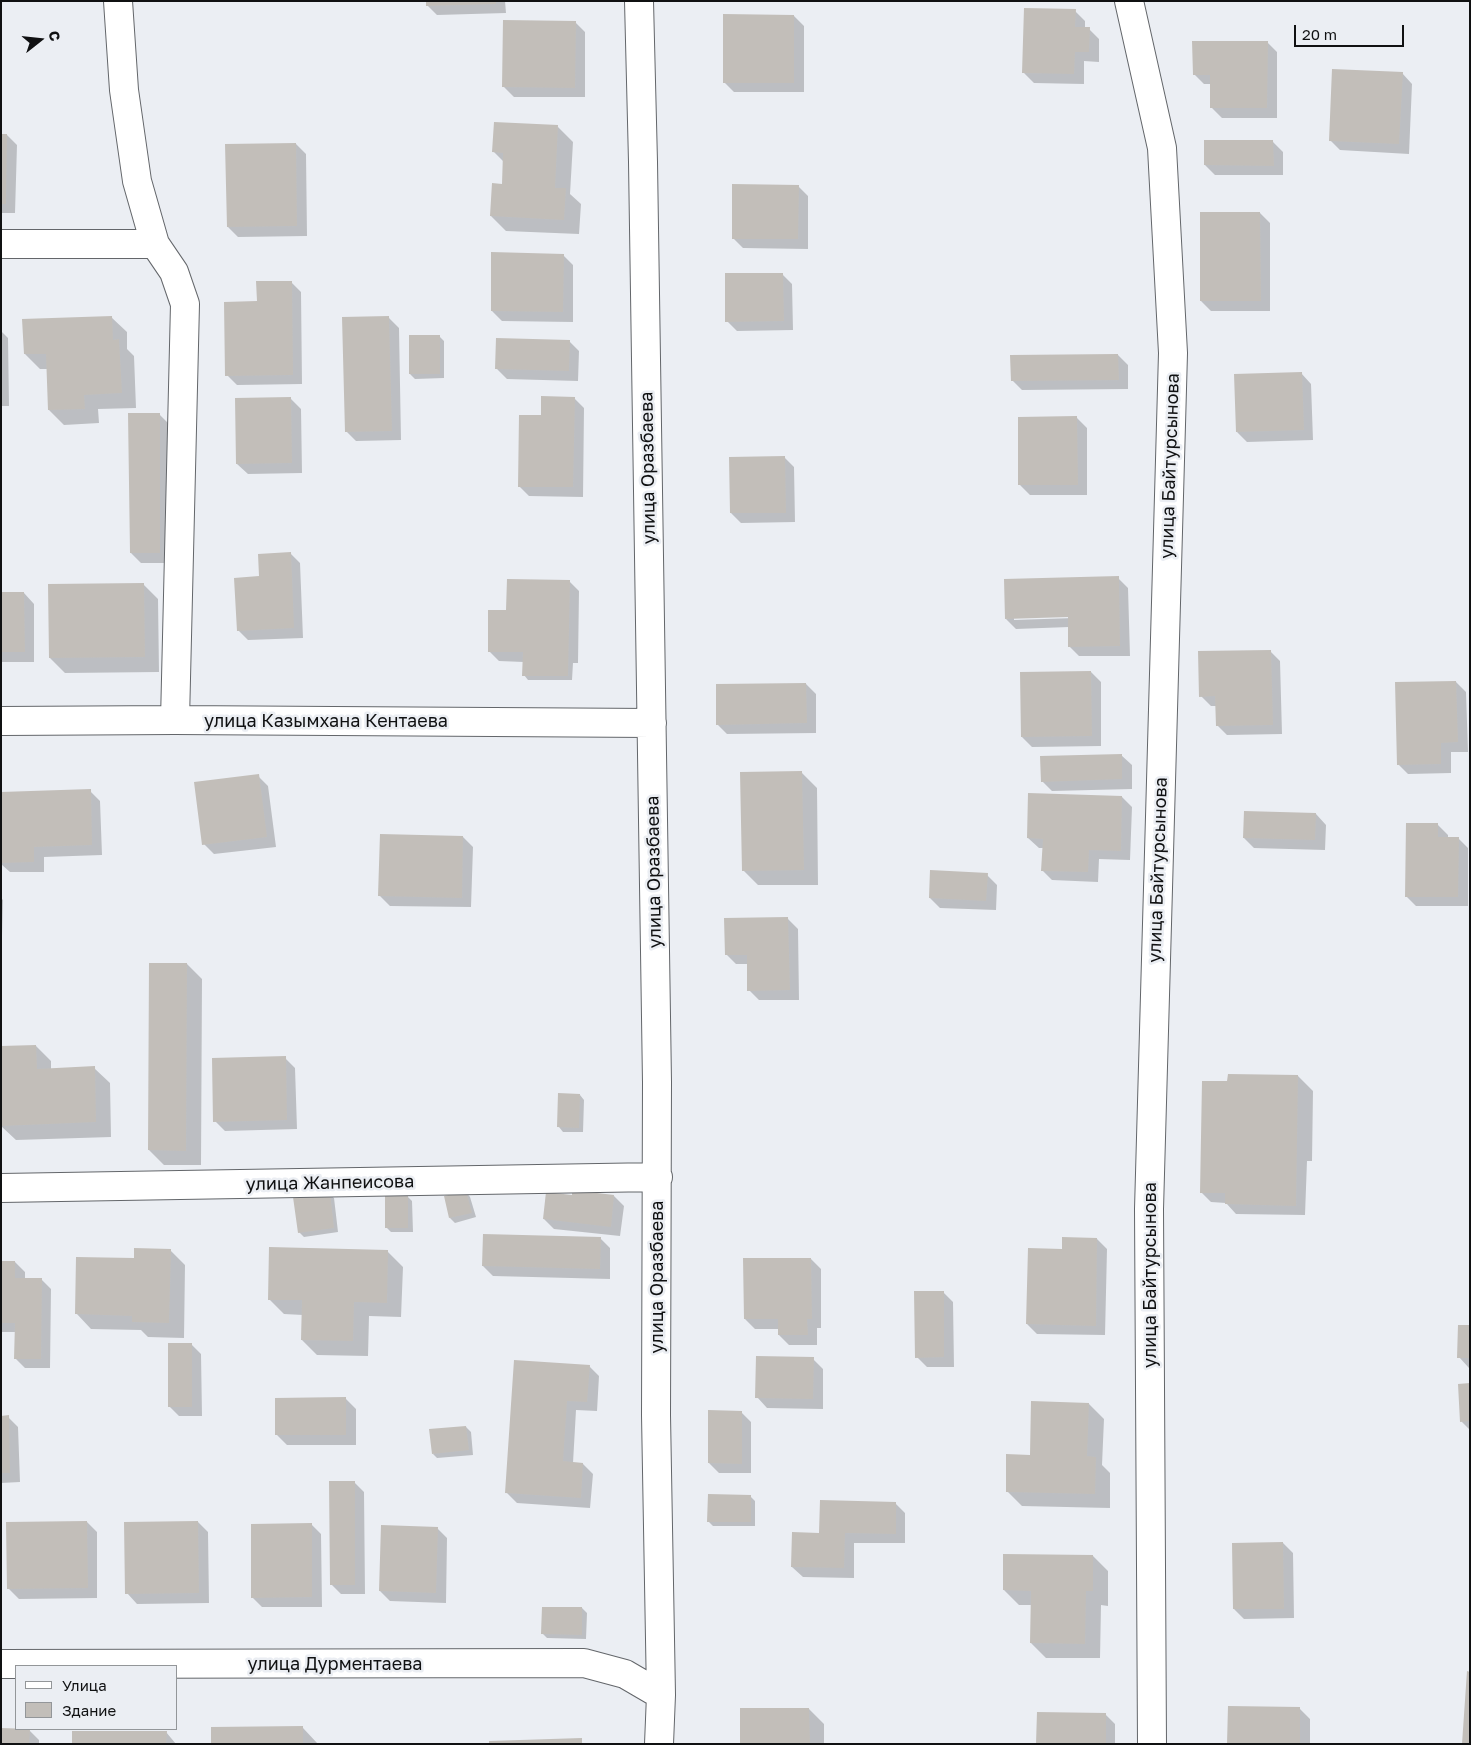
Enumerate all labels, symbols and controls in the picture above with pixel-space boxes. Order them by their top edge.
north arrow [15,15,65,65]
scale bar [1296,15,1406,47]
text: 20 m [1302,25,1337,43]
text: С [45,29,64,43]
street label: улица Байтурсынова [1156,373,1184,559]
street label: улица Оразбаева [636,391,660,545]
street label: улица Казымхана Кентаева [204,710,448,732]
street label: улица Байтурсынова [1144,777,1172,963]
street label: улица Оразбаева [642,795,666,949]
street label: улица Жанпеисова [245,1171,415,1195]
street label: улица Байтурсынова [1139,1182,1161,1368]
street label: улица Оразбаева [646,1201,668,1353]
street label: улица Дурментаева [248,1653,422,1675]
legend [15,1665,178,1730]
text: Улица [62,1676,107,1694]
text: Здание [62,1701,116,1719]

